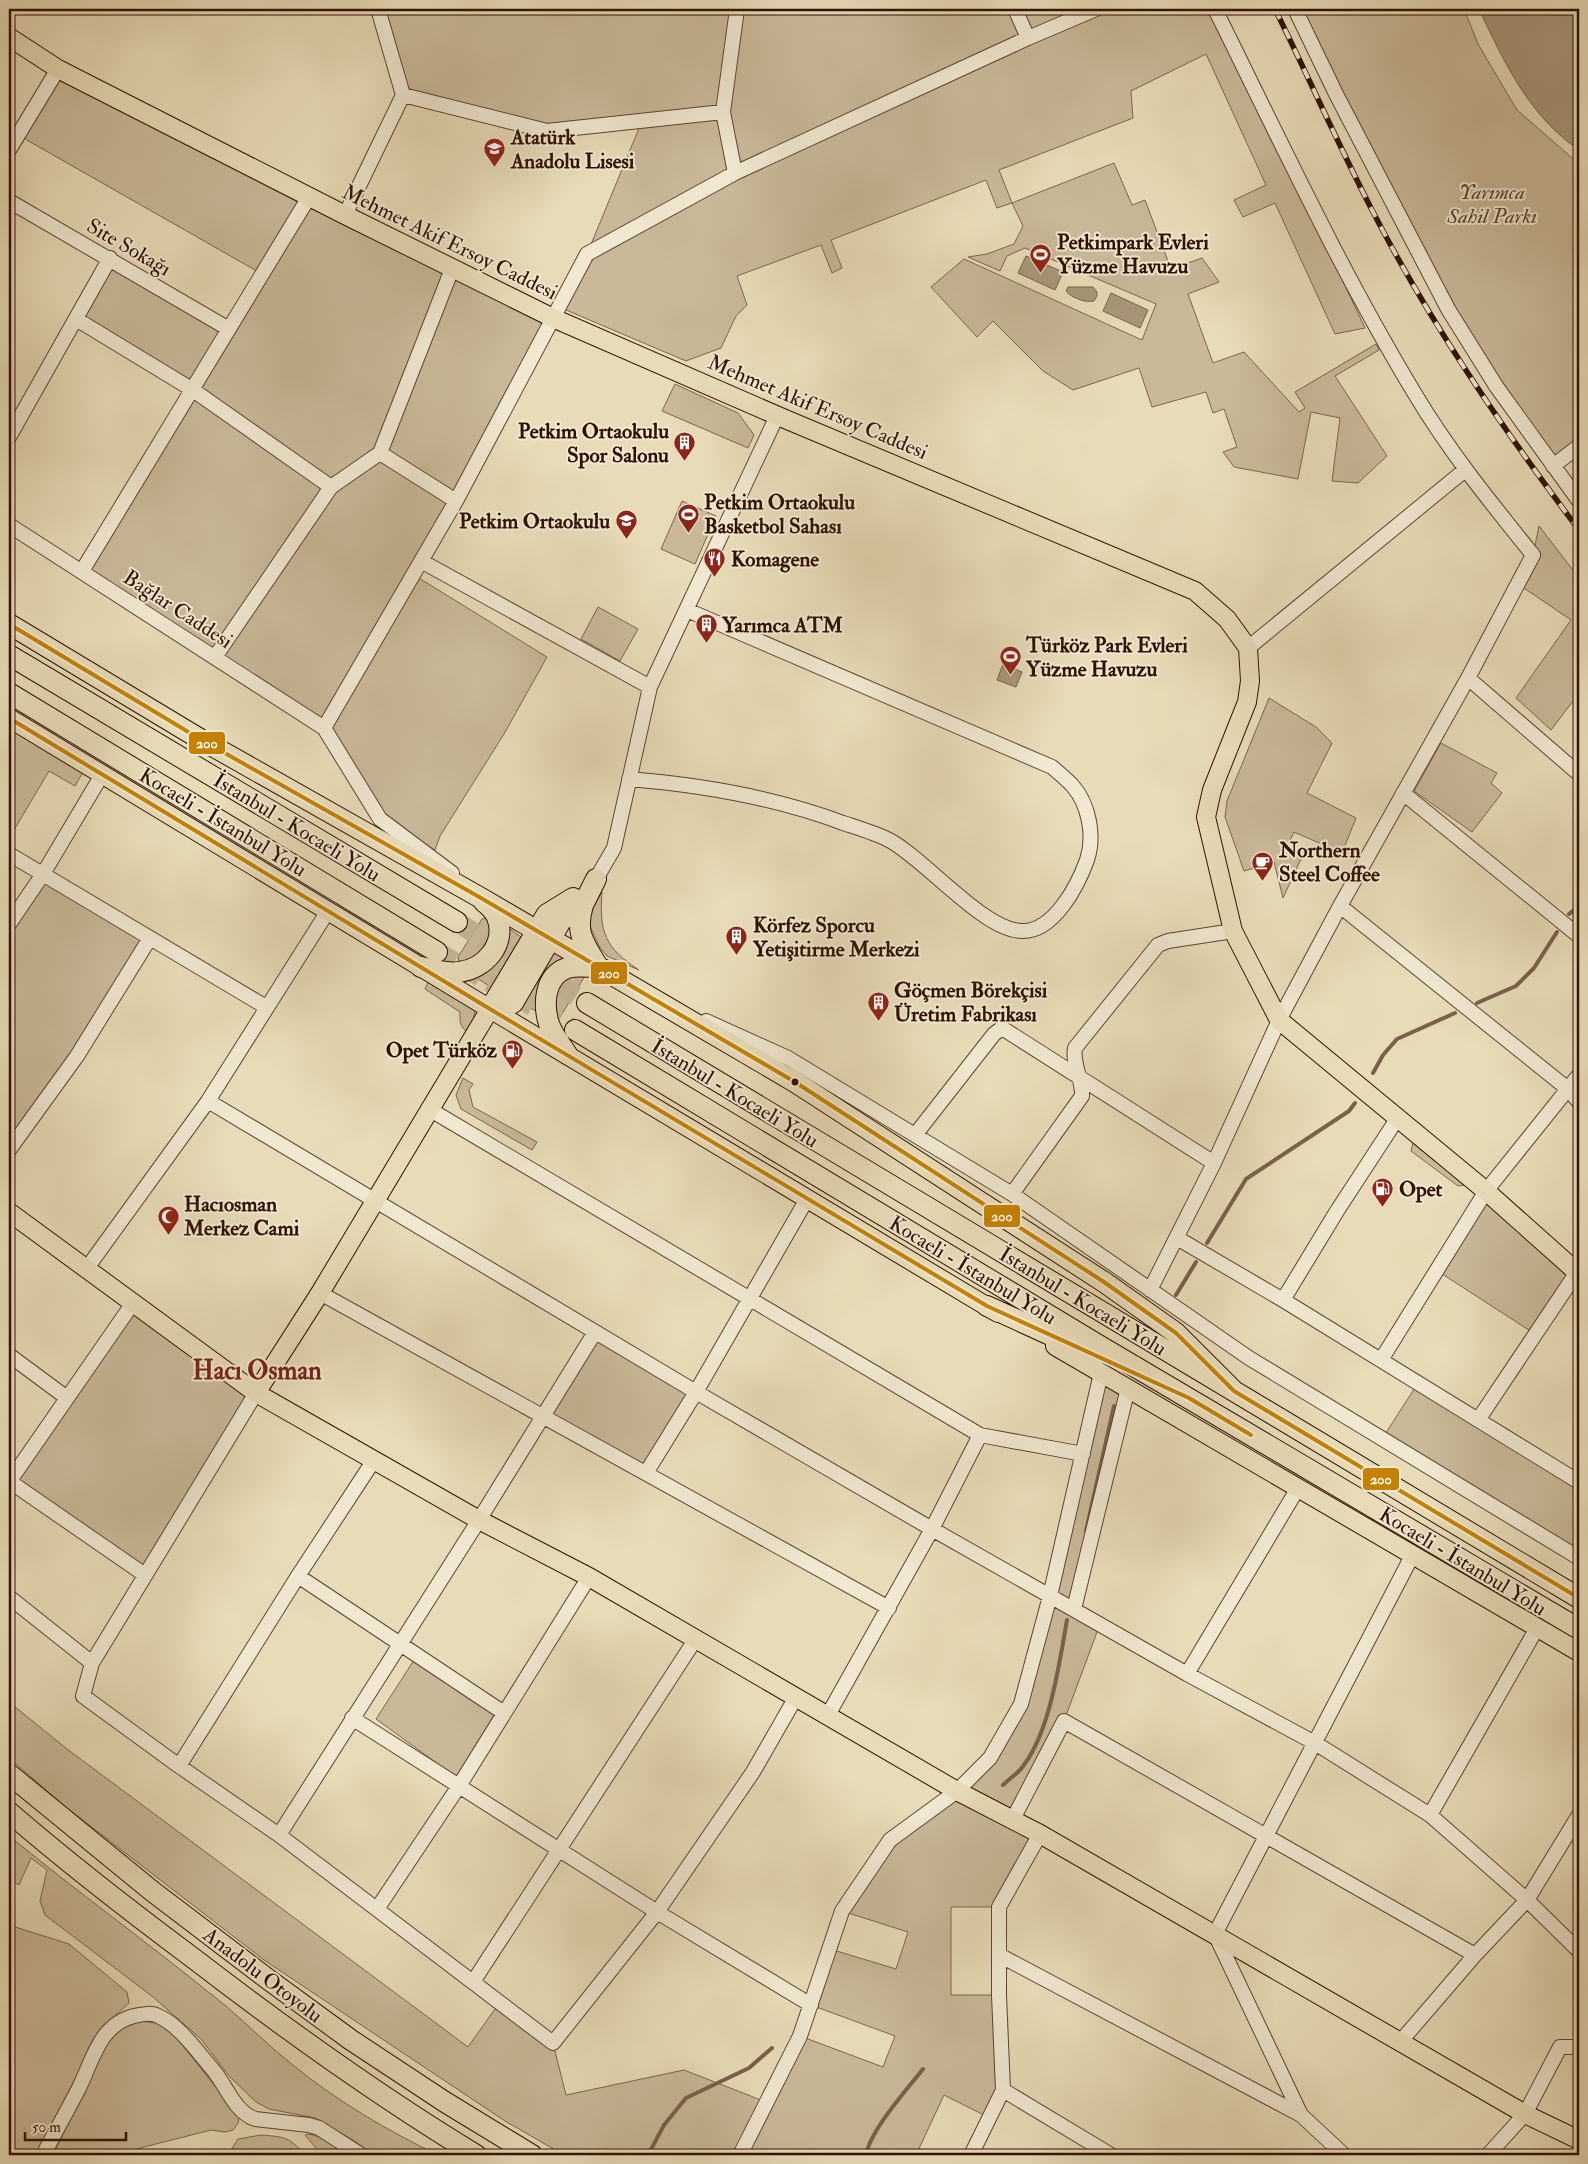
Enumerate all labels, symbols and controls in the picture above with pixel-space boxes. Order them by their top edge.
place label: Atatürk Anadolu Lisesi [510,124,635,175]
school or university icon: Atatürk Anadolu Lisesi [483,137,507,168]
street label: Mehmet Akif Ersoy Caddesi [338,179,562,307]
park label: Yarımca Sahil Parkı [1446,179,1537,230]
street label: Site Sokağı [82,212,176,283]
place label: Petkimpark Evleri Yüzme Havuzu [1056,229,1209,280]
sports icon: Petkimpark Evleri Yüzme Havuzu [1029,242,1053,273]
street label: Mehmet Akif Ersoy Caddesi [704,349,932,466]
place label: Petkim Ortaokulu Spor Salonu [518,418,669,469]
building icon: Petkim Ortaokulu Spor Salonu [673,431,697,462]
place label: Petkim Ortaokulu Basketbol Sahası [704,489,855,540]
sports icon: Petkim Ortaokulu Basketbol Sahası [676,502,700,533]
place label: Petkim Ortaokulu [459,508,610,535]
school or university icon: Petkim Ortaokulu [614,509,638,540]
place label: Komagene [731,546,819,573]
restaurant icon: Komagene [703,547,727,578]
street label: Bağlar Caddesi [118,564,238,655]
place label: Yarımca ATM [721,612,843,639]
building icon: Yarımca ATM [694,613,718,644]
place label: Türköz Park Evleri Yüzme Havuzu [1025,632,1188,683]
sports icon: Türköz Park Evleri Yüzme Havuzu [998,645,1022,676]
line badge: 200 [188,731,226,755]
text: 200 [196,735,218,752]
street label: Kocaeli - İstanbul Yolu [134,762,311,883]
street label: İstanbul - Kocaeli Yolu [208,767,385,888]
place label: Northern Steel Coffee [1278,837,1380,888]
cafe icon: Northern Steel Coffee [1251,850,1275,881]
place label: Körfez Sporcu Yetişitirme Merkezi [752,912,920,963]
building icon: Körfez Sporcu Yetişitirme Merkezi [725,925,749,956]
line badge: 200 [590,961,628,985]
text: 200 [598,965,620,982]
place label: Göçmen Börekçisi Üretim Fabrikası [894,977,1048,1028]
building icon: Göçmen Börekçisi Üretim Fabrikası [866,990,890,1021]
street label: İstanbul - Kocaeli Yolu [646,1033,823,1154]
place label: Opet Türköz [386,1037,498,1064]
fuel station icon: Opet Türköz [501,1038,525,1069]
unlabelled marker [790,1077,800,1087]
place label: Opet [1399,1176,1442,1203]
fuel station icon: Opet [1371,1177,1395,1208]
place label: Hacıosman Merkez Cami [183,1191,300,1242]
mosque icon: Hacıosman Merkez Cami [156,1204,180,1235]
line badge: 200 [983,1204,1021,1228]
text: 200 [991,1208,1013,1225]
street label: Kocaeli - İstanbul Yolu [884,1210,1061,1331]
street label: İstanbul - Kocaeli Yolu [994,1241,1171,1362]
district label: Hacı Osman [192,1355,322,1387]
line badge: 200 [1362,1467,1400,1491]
text: 200 [1370,1471,1392,1488]
street label: Kocaeli - İstanbul Yolu [1374,1501,1551,1622]
street label: Anadolu Otoyolu [197,1921,328,2029]
scale bar [25,2109,126,2141]
text: 50 m [32,2118,61,2137]

